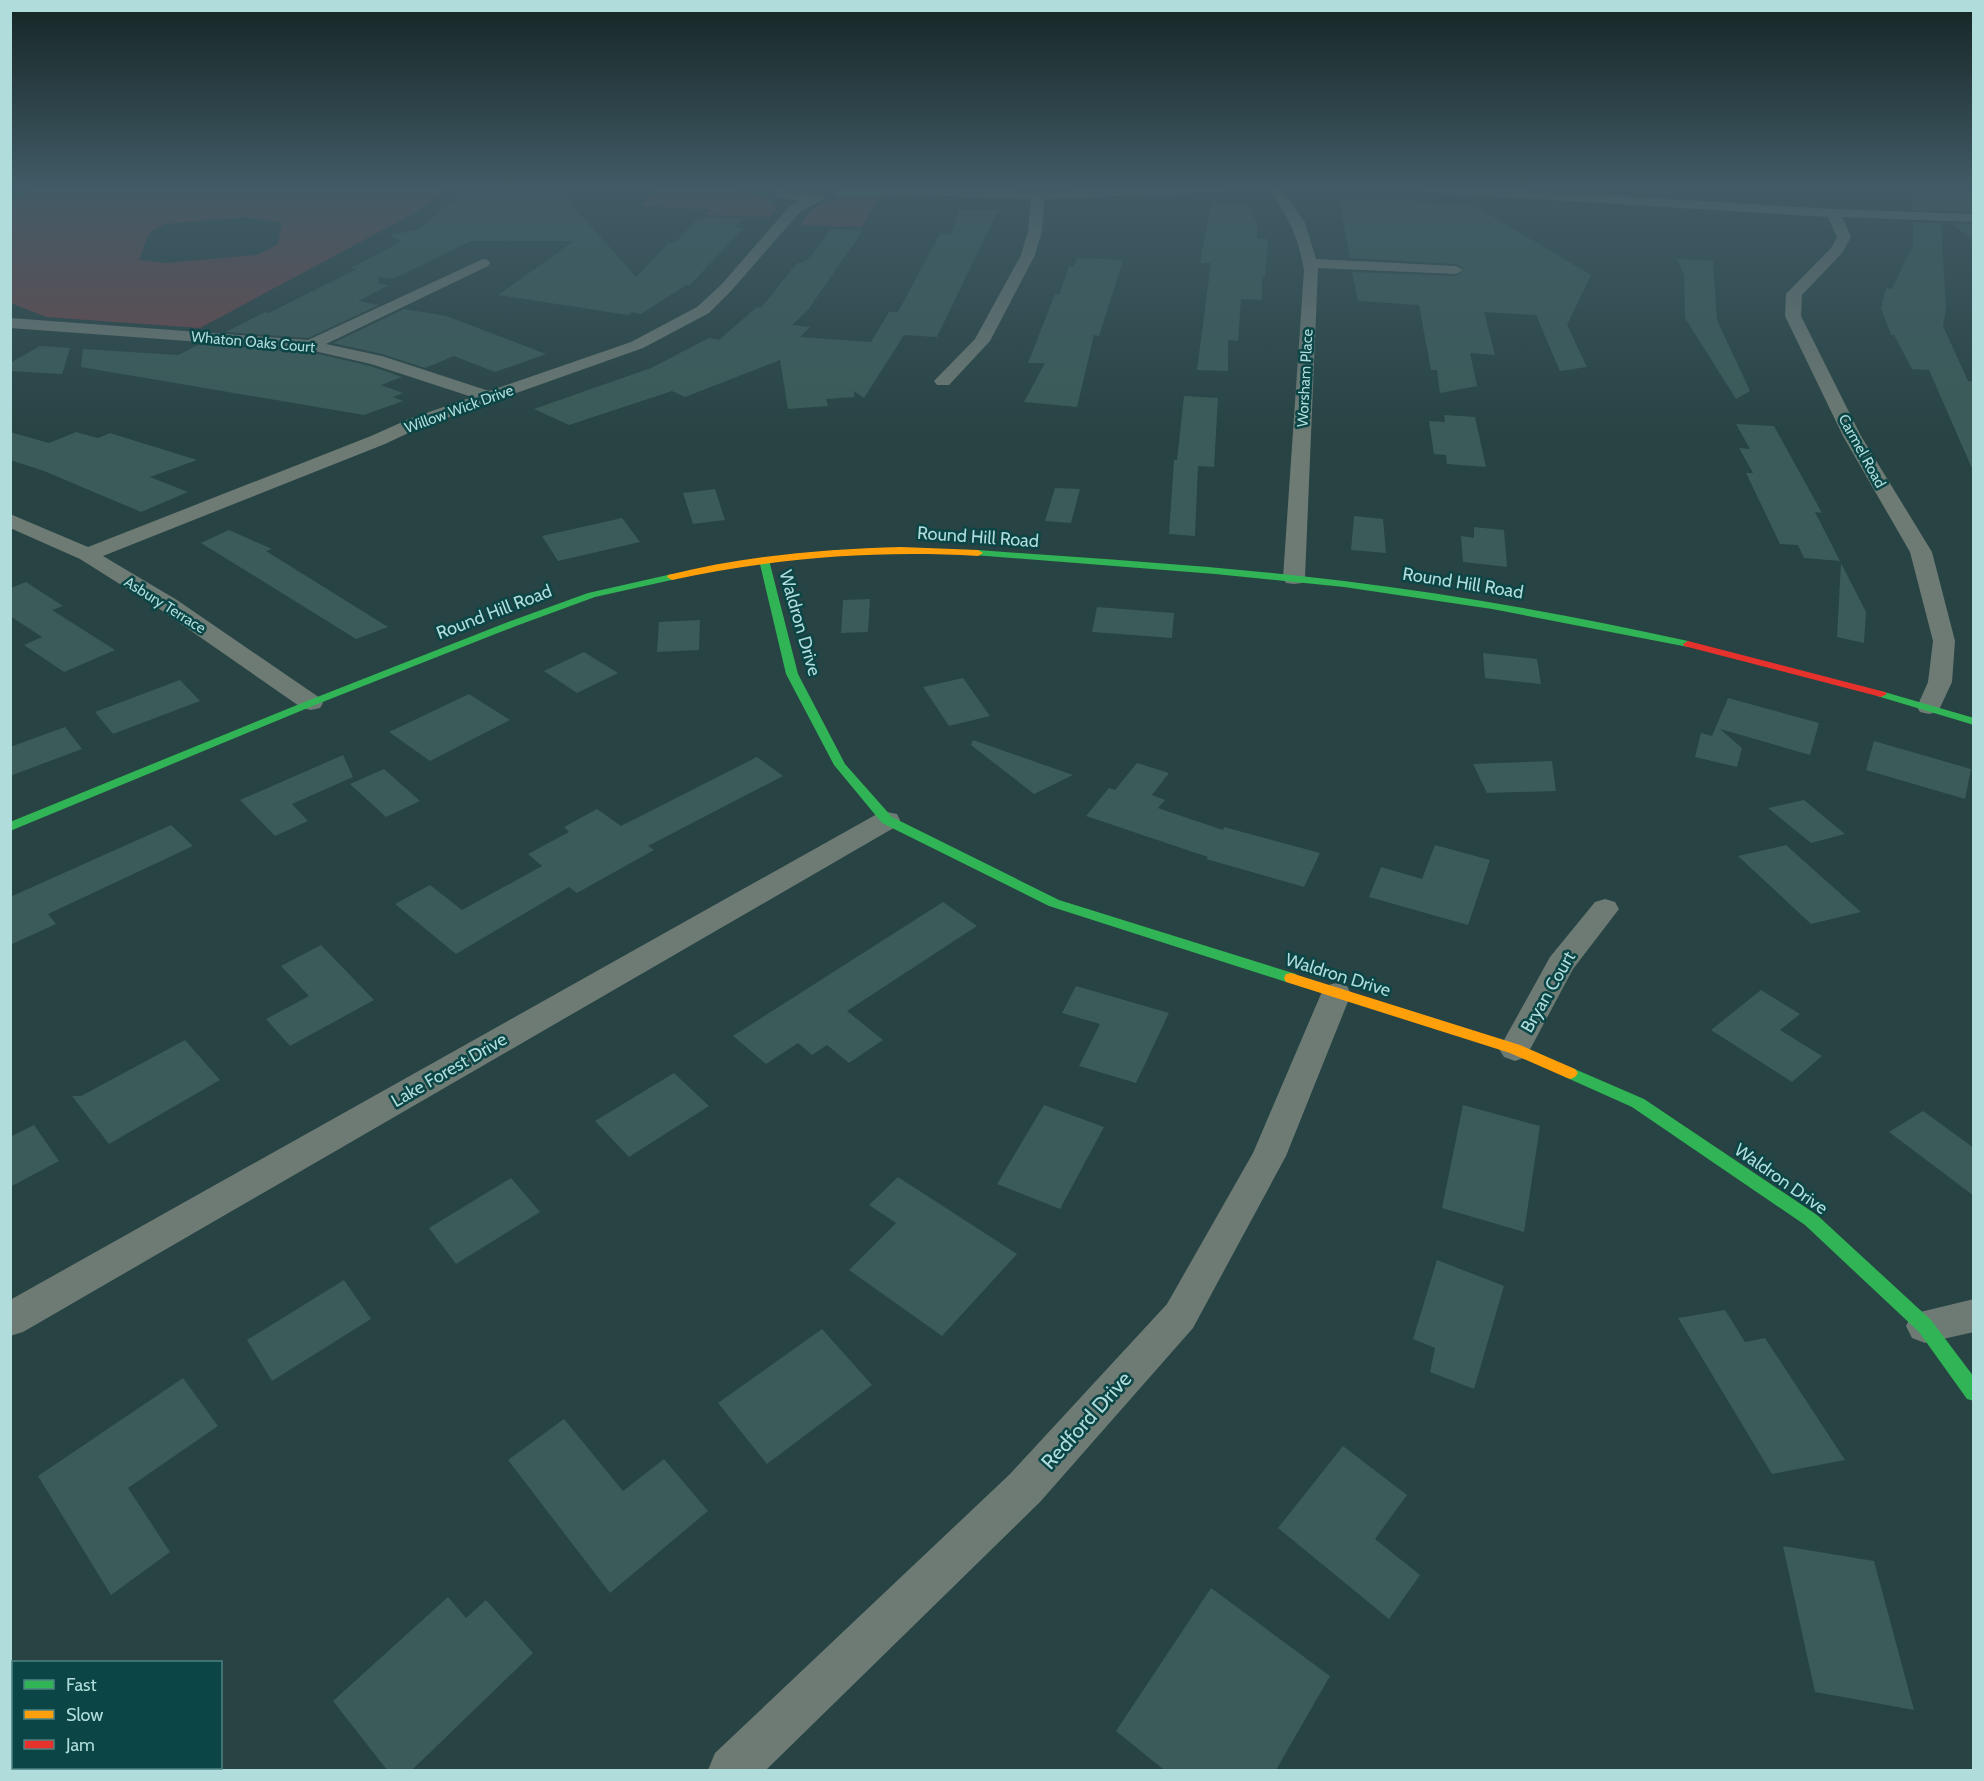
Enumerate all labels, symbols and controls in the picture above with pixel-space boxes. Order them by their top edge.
street label: Whaton Oaks Court [190,328,316,356]
street label: Worsham Place [1293,328,1317,428]
street label: Willow Wick Drive [402,381,516,437]
street label: Carmel Road [1834,411,1890,491]
street label: Round Hill Road [916,522,1040,552]
street label: Round Hill Road [1401,563,1525,603]
street label: Waldron Drive [774,568,826,678]
street label: Asbury Terrace [121,573,209,637]
street label: Round Hill Road [433,580,555,644]
street label: Bryan Court [1516,948,1580,1036]
street label: Waldron Drive [1283,949,1393,1001]
street label: Lake Forest Drive [387,1028,511,1112]
street label: Waldron Drive [1730,1139,1832,1219]
street label: Redford Drive [1036,1366,1137,1474]
legend [12,1661,222,1769]
text: Fast [66,1674,97,1696]
text: Slow [66,1704,103,1726]
text: Jam [65,1734,95,1756]

